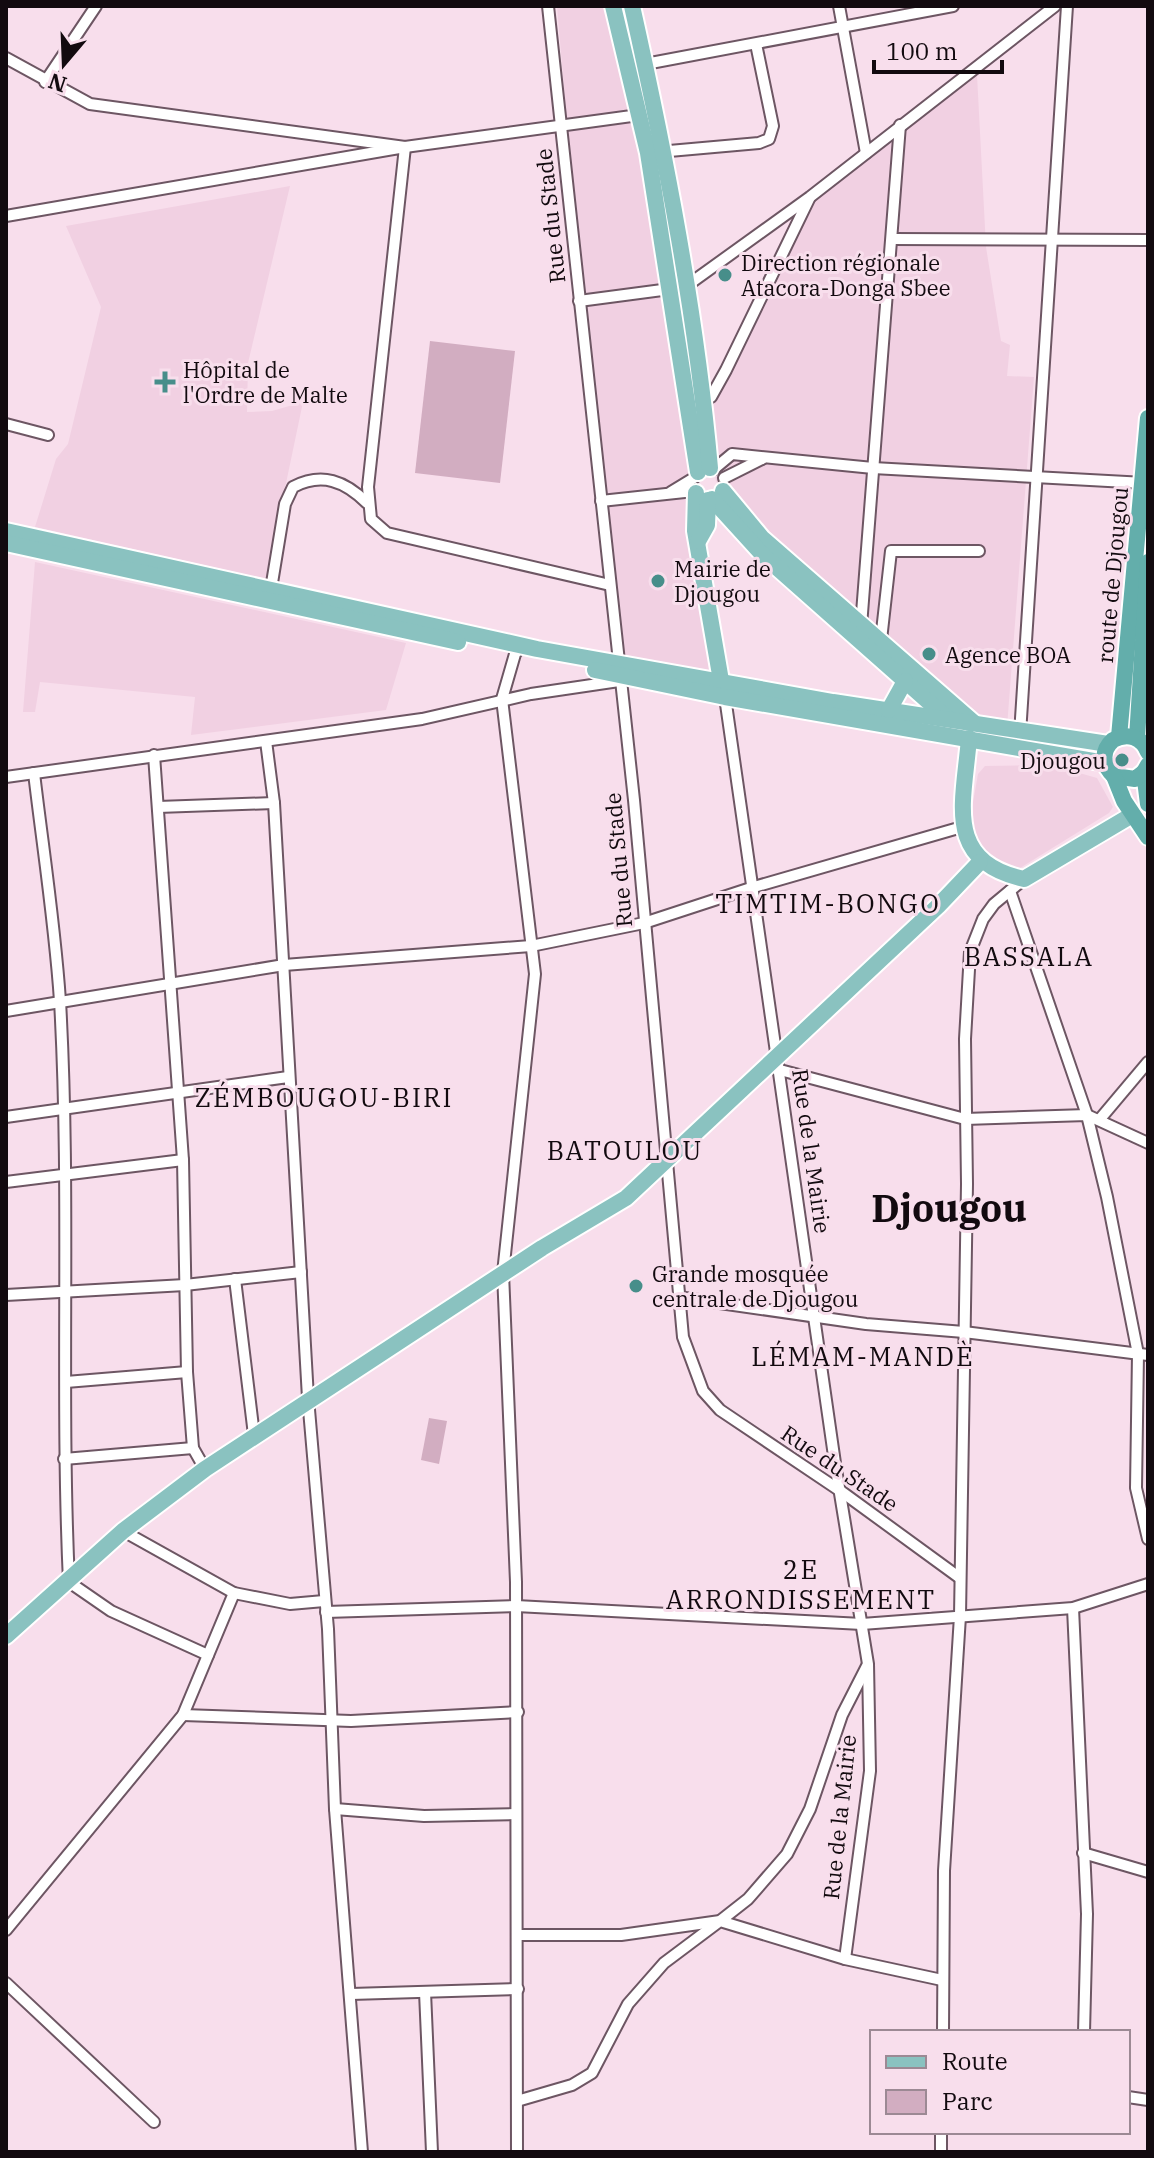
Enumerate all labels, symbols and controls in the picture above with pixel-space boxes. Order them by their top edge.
north arrow [24,24,104,104]
scale bar [874,24,1002,74]
text: 100 m [886,35,958,67]
text: N [44,67,70,100]
street label: Rue du Stade [529,147,571,285]
place label: Direction régionale Atacora-Donga Sbee [741,248,950,302]
marker: Direction régionale Atacora-Donga Sbee [716,266,734,284]
place label: Hôpital de l'Ordre de Malte [183,355,348,409]
marker: Hôpital de l'Ordre de Malte [154,371,176,393]
street label: route de Djougou [1090,486,1134,664]
place label: Mairie de Djougou [674,554,771,608]
marker: Mairie de Djougou [649,572,667,590]
place label: Agence BOA [945,640,1071,669]
marker: Agence BOA [920,645,938,663]
place label: Djougou [1020,746,1106,775]
marker: Djougou [1113,751,1131,769]
street label: Rue du Stade [598,791,638,929]
district label: TIMTIM-BONGO [715,886,941,920]
district label: BASSALA [964,939,1094,973]
street label: Rue de la Mairie [786,1067,838,1235]
district label: ZÉMBOUGOU-BIRI [195,1080,453,1114]
district label: BATOULOU [547,1133,703,1167]
district label: Djougou [871,1183,1027,1232]
place label: Grande mosquée centrale de Djougou [652,1259,858,1313]
marker: Grande mosquée centrale de Djougou [627,1277,645,1295]
district label: LÉMAM-MANDÈ [751,1339,975,1373]
street label: Rue du Stade [776,1418,904,1518]
district label: 2E ARRONDISSEMENT [666,1552,936,1616]
street label: Rue de la Mairie [816,1733,862,1901]
legend [870,2030,1130,2134]
text: Route [942,2045,1008,2077]
text: Parc [942,2085,993,2117]

